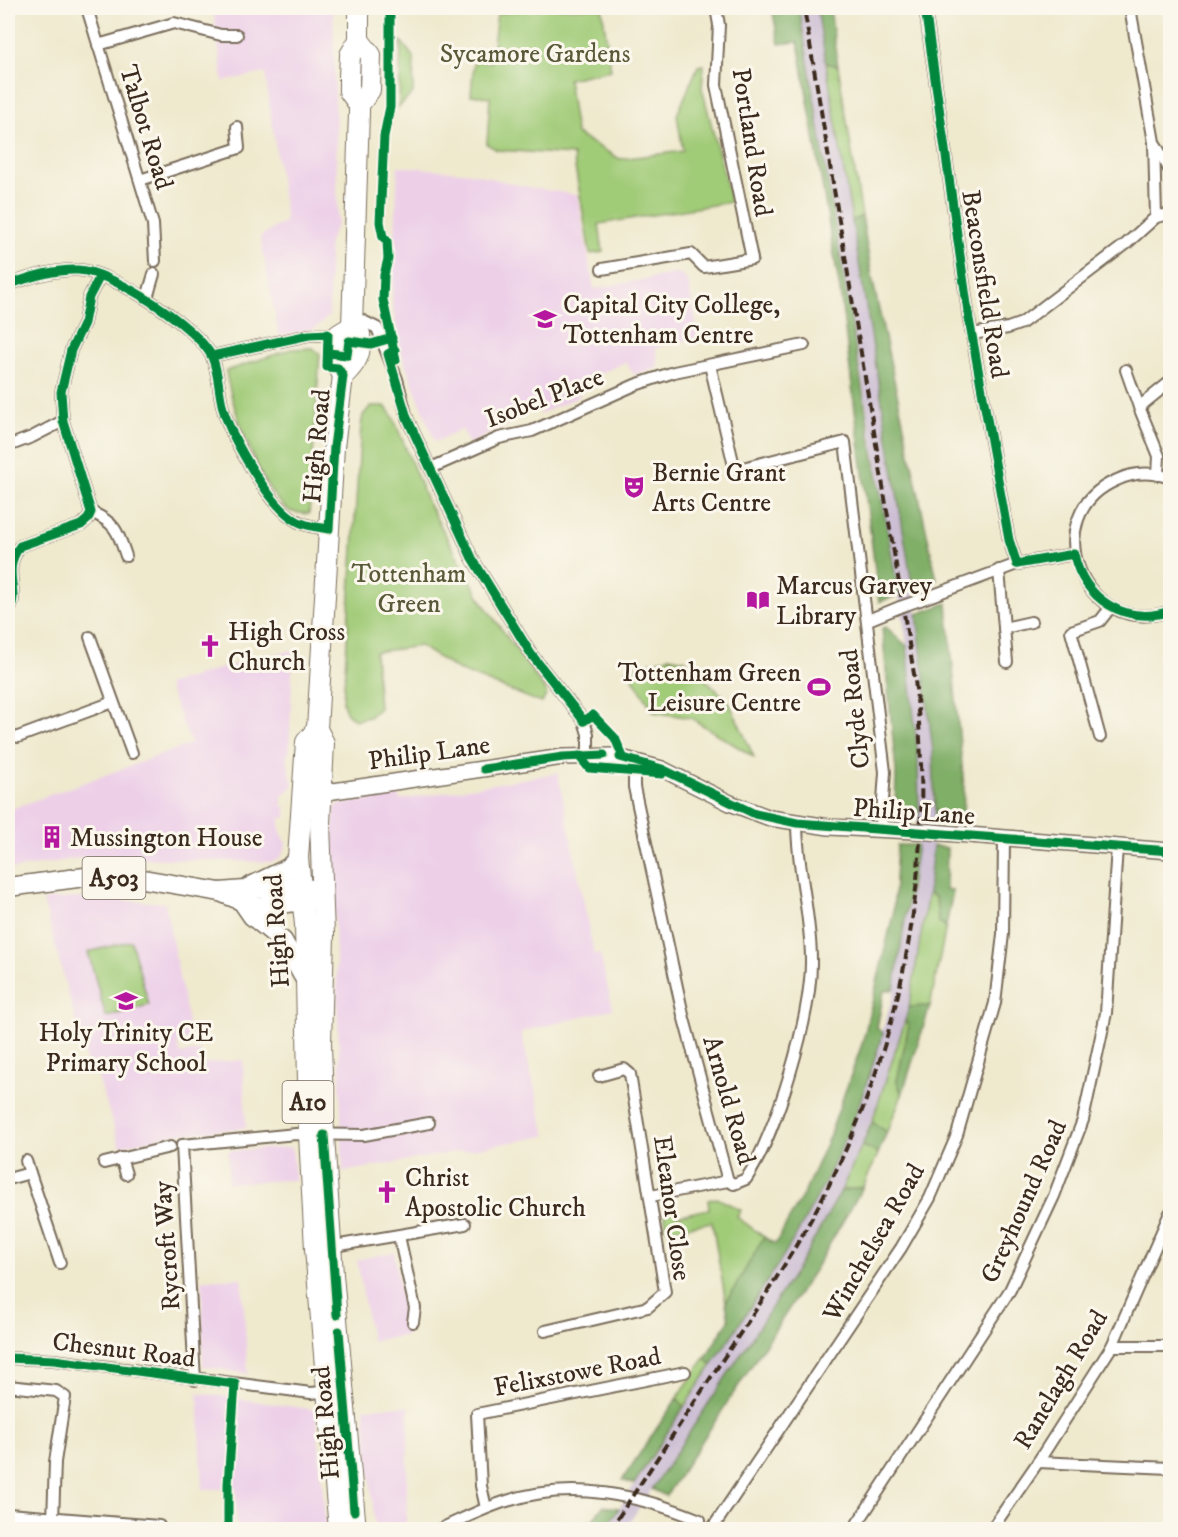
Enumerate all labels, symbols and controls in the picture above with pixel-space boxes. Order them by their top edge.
park label: Sycamore Gardens [440,38,630,71]
street label: Talbot Road [111,61,180,194]
street label: Portland Road [723,66,780,219]
street label: Beaconsfield Road [953,188,1016,381]
place label: Capital City College, Tottenham Centre [563,289,780,352]
school or university icon: Capital City College, Tottenham Centre [532,306,558,332]
street label: Isobel Place [481,361,608,436]
street label: High Road [296,388,339,504]
place label: Bernie Grant Arts Centre [652,457,786,520]
theatre icon: Bernie Grant Arts Centre [621,474,647,500]
park label: Tottenham Green [352,558,466,621]
place label: Marcus Garvey Library [776,570,933,633]
library icon: Marcus Garvey Library [745,587,771,613]
place label: High Cross Church [228,616,345,679]
church icon: High Cross Church [197,633,223,659]
street label: Clyde Road [833,647,878,770]
place label: Tottenham Green Leisure Centre [618,657,801,720]
sports icon: Tottenham Green Leisure Centre [806,674,832,700]
street label: Philip Lane [366,729,492,778]
street label: Philip Lane [852,792,976,833]
place label: Mussington House [70,822,262,855]
building icon: Mussington House [39,824,65,850]
road number: A503 [82,857,146,899]
street label: High Road [257,873,298,989]
school or university icon: Holy Trinity CE Primary School [113,988,139,1014]
place label: Holy Trinity CE Primary School [39,1017,213,1080]
street label: Arnold Road [694,1032,763,1169]
road number: A10 [282,1081,334,1123]
street label: Greyhound Road [974,1115,1075,1288]
street label: Eleanor Close [645,1133,698,1283]
street label: Winchelsea Road [815,1158,933,1329]
place label: Christ Apostolic Church [405,1162,586,1225]
street label: Rycroft Way [146,1179,188,1312]
church icon: Christ Apostolic Church [374,1179,400,1205]
street label: Ranelagh Road [1007,1304,1116,1456]
street label: Chesnut Road [50,1325,197,1376]
street label: Felixstowe Road [491,1340,664,1405]
street label: High Road [305,1365,348,1481]

